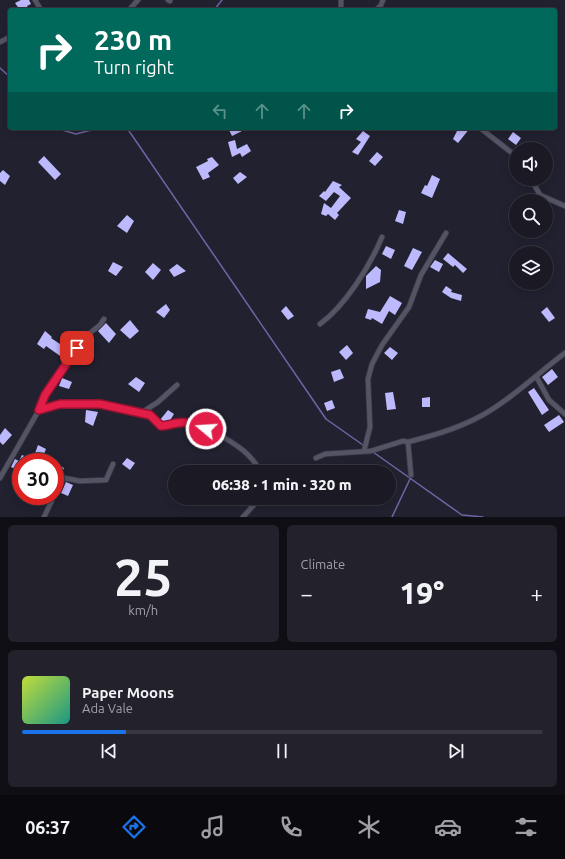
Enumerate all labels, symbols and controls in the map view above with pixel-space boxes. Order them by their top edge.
icon: right [28,24,80,76]
text: 230 m [94,24,172,55]
text: Turn right [94,57,174,77]
icon: left [209,100,231,122]
icon: ahead [251,100,273,122]
icon: ahead [293,100,315,122]
icon: right [335,100,357,122]
map controls [509,142,553,290]
button: sound [509,142,553,186]
button: search [509,194,553,238]
button: layers [509,246,553,290]
pin [60,331,94,365]
icon: arrive [66,337,88,359]
position arrow [185,408,227,450]
speed limit sign: 30 [12,453,64,505]
text: 06:38 · 1 min · 320 m [212,476,352,493]
text: 25 [114,548,173,606]
text: Climate [301,557,345,571]
text: 19° [399,576,444,610]
text: − [301,581,313,606]
text: + [531,581,543,606]
text: km/h [128,603,158,617]
text: Paper Moons [82,684,174,701]
text: Ada Vale [82,701,133,715]
icon: previous [98,740,120,762]
icon: pause [271,740,293,762]
icon: next [445,740,467,762]
icon: directions [120,813,148,841]
icon: music [199,813,227,841]
icon: phone [277,813,305,841]
icon: climate [355,813,383,841]
icon: car [434,813,462,841]
icon: filters [512,813,540,841]
text: 06:37 [25,817,70,837]

